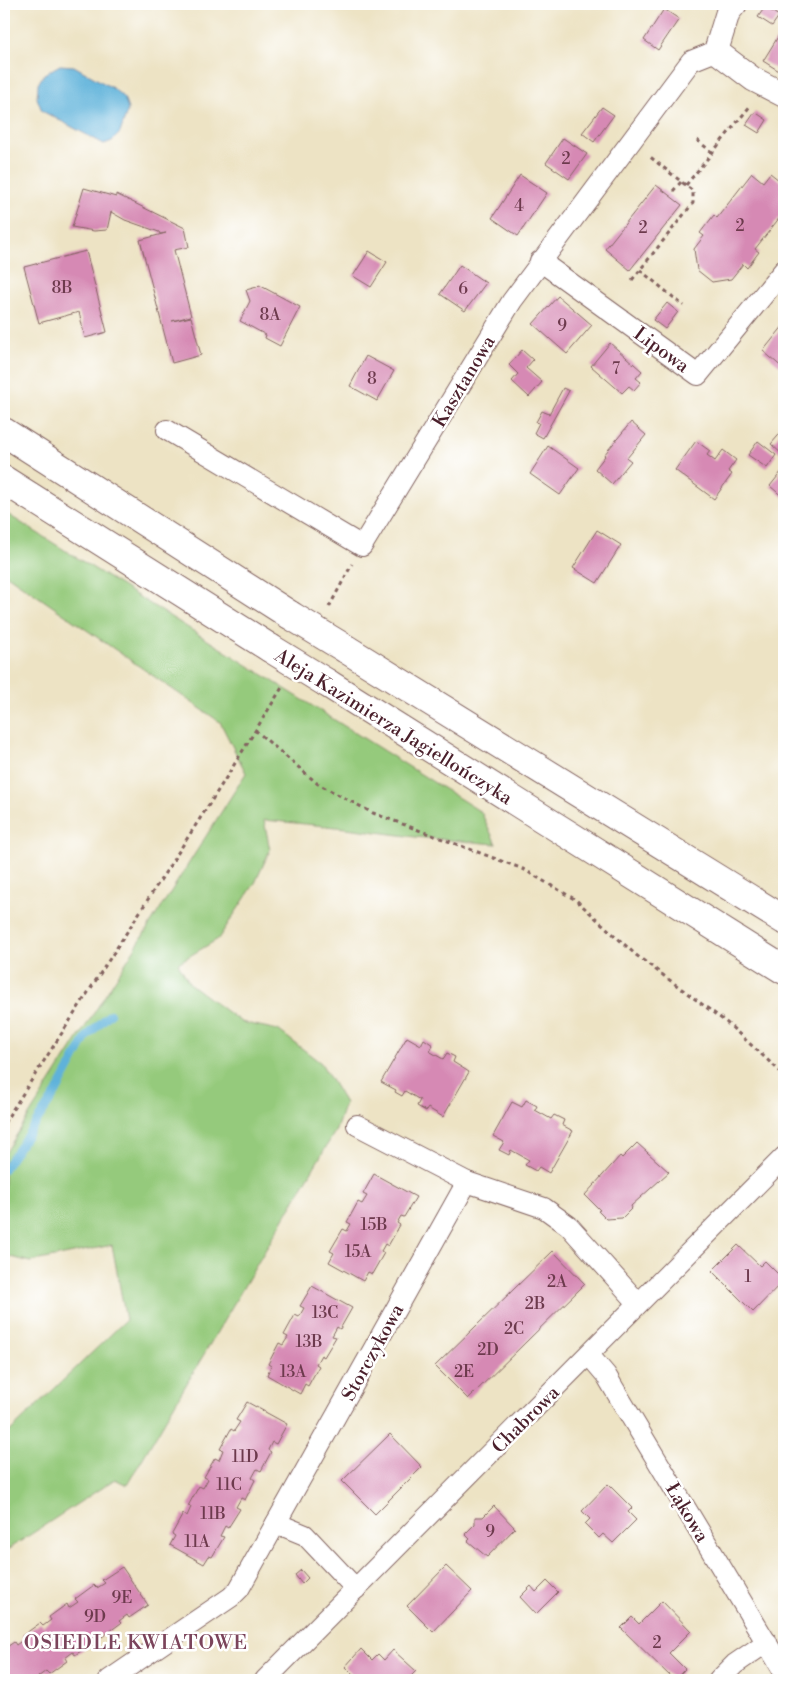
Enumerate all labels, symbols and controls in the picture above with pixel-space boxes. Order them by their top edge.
house number: 2 [561,149,571,169]
house number: 4 [514,196,524,216]
house number: 2 [735,216,745,236]
house number: 2 [638,218,648,238]
house number: 8B [51,278,73,298]
house number: 6 [458,279,468,299]
house number: 8A [260,305,281,325]
house number: 9 [557,316,567,336]
street label: Lipowa [629,322,694,378]
street label: Kasztanowa [427,331,501,432]
house number: 7 [612,359,620,379]
house number: 8 [367,369,377,389]
street label: Aleja Kazimierza Jagiellończyka [269,643,517,810]
house number: 15B [361,1215,387,1235]
house number: 15A [345,1242,372,1262]
house number: 1 [745,1267,752,1287]
house number: 2A [547,1272,568,1292]
house number: 2B [525,1294,545,1314]
street label: Storczykowa [336,1300,409,1405]
house number: 13C [312,1303,338,1323]
house number: 2C [504,1319,524,1339]
house number: 13B [296,1332,322,1352]
house number: 2D [477,1340,499,1360]
house number: 13A [280,1362,307,1382]
house number: 2E [454,1362,474,1382]
street label: Chabrowa [487,1381,565,1459]
house number: 11D [232,1447,258,1467]
house number: 11C [216,1475,242,1495]
street label: Łąkowa [660,1478,714,1547]
house number: 11B [200,1504,226,1524]
house number: 9 [485,1522,495,1542]
house number: 11A [184,1532,211,1552]
house number: 9E [112,1588,132,1608]
house number: 9D [84,1607,106,1627]
district label: OSIEDLE KWIATOWE [24,1631,248,1656]
house number: 2 [652,1633,662,1653]

